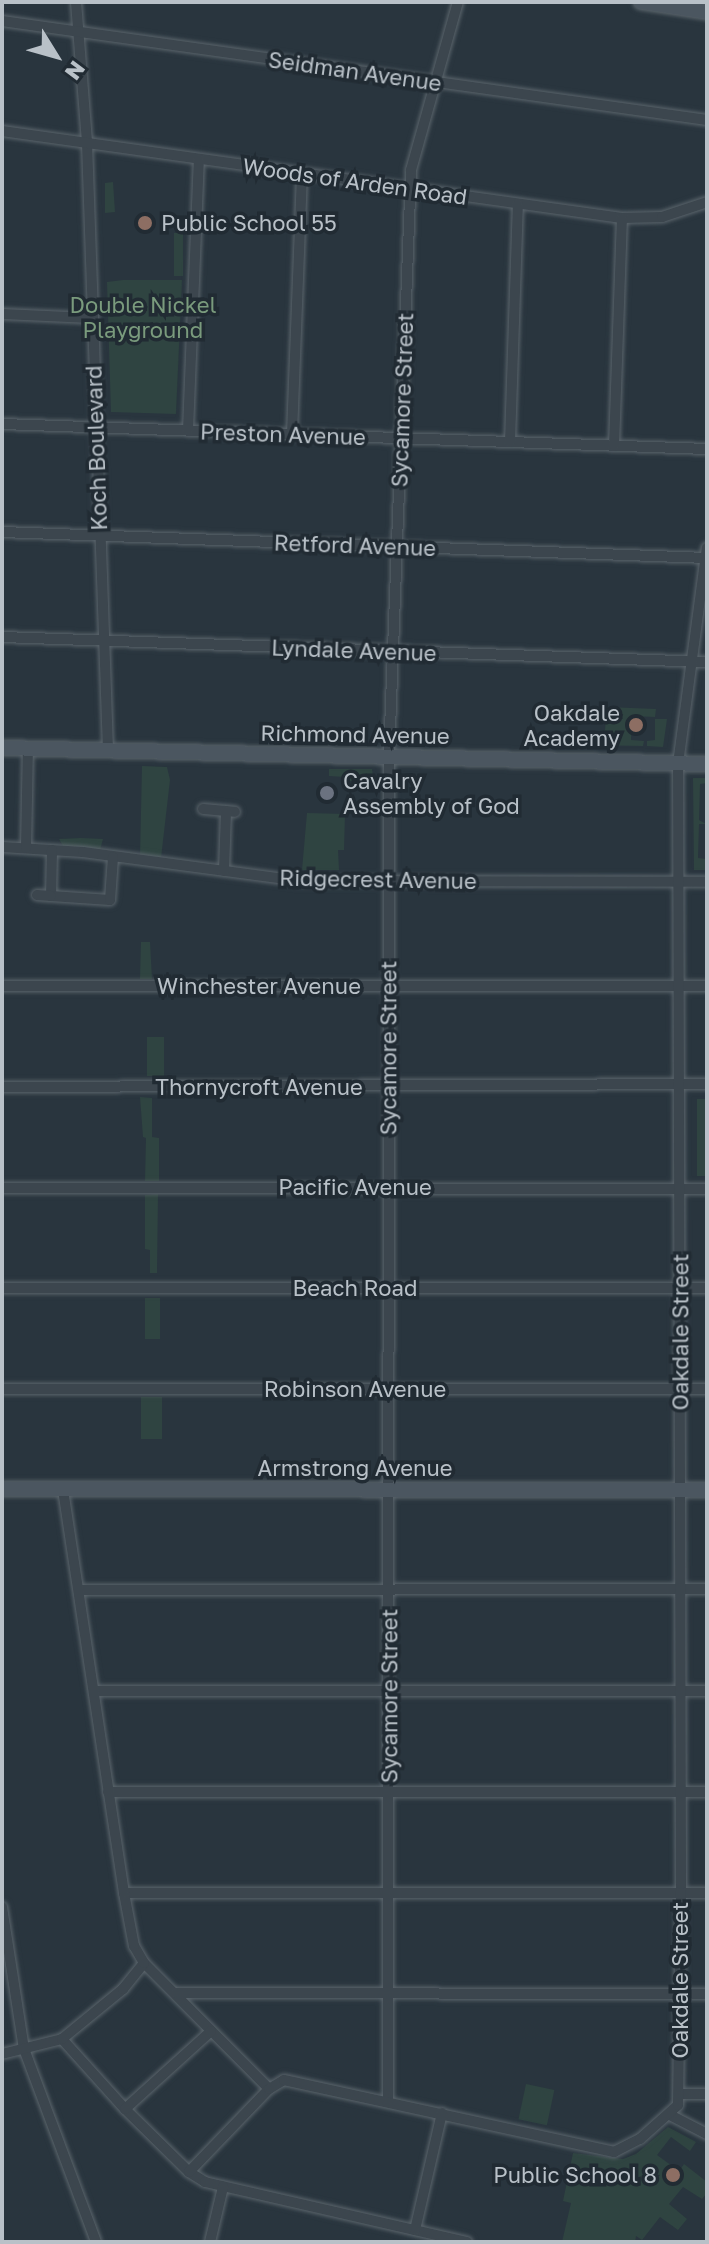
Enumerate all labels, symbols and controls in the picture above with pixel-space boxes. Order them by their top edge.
north arrow [16,16,96,96]
street label: Seidman Avenue [267,46,443,96]
text: N [60,56,91,86]
street label: Woods of Arden Road [241,152,469,210]
place label: Public School 55 [161,210,337,236]
marker: Public School 55 [136,214,154,232]
park label: Double Nickel Playground [70,291,216,342]
street label: Sycamore Street [386,312,418,488]
street label: Koch Boulevard [80,365,112,531]
street label: Preston Avenue [200,418,366,450]
street label: Retford Avenue [273,529,437,561]
street label: Lyndale Avenue [271,634,437,666]
place label: Oakdale Academy [523,699,620,750]
marker: Oakdale Academy [627,716,645,734]
street label: Richmond Avenue [260,719,450,749]
place label: Cavalry Assembly of God [343,767,520,818]
marker: Cavalry Assembly of God [318,784,336,802]
street label: Ridgecrest Avenue [279,864,477,894]
street label: Sycamore Street [375,961,401,1135]
street label: Winchester Avenue [157,973,361,999]
street label: Thornycroft Avenue [155,1074,363,1100]
street label: Pacific Avenue [278,1174,432,1200]
street label: Oakdale Street [667,1254,693,1410]
street label: Beach Road [293,1275,417,1301]
street label: Robinson Avenue [264,1376,446,1402]
street label: Armstrong Avenue [257,1455,453,1481]
street label: Sycamore Street [376,1609,402,1783]
street label: Oakdale Street [667,1902,693,2058]
place label: Public School 8 [493,2162,657,2188]
marker: Public School 8 [664,2166,682,2184]

